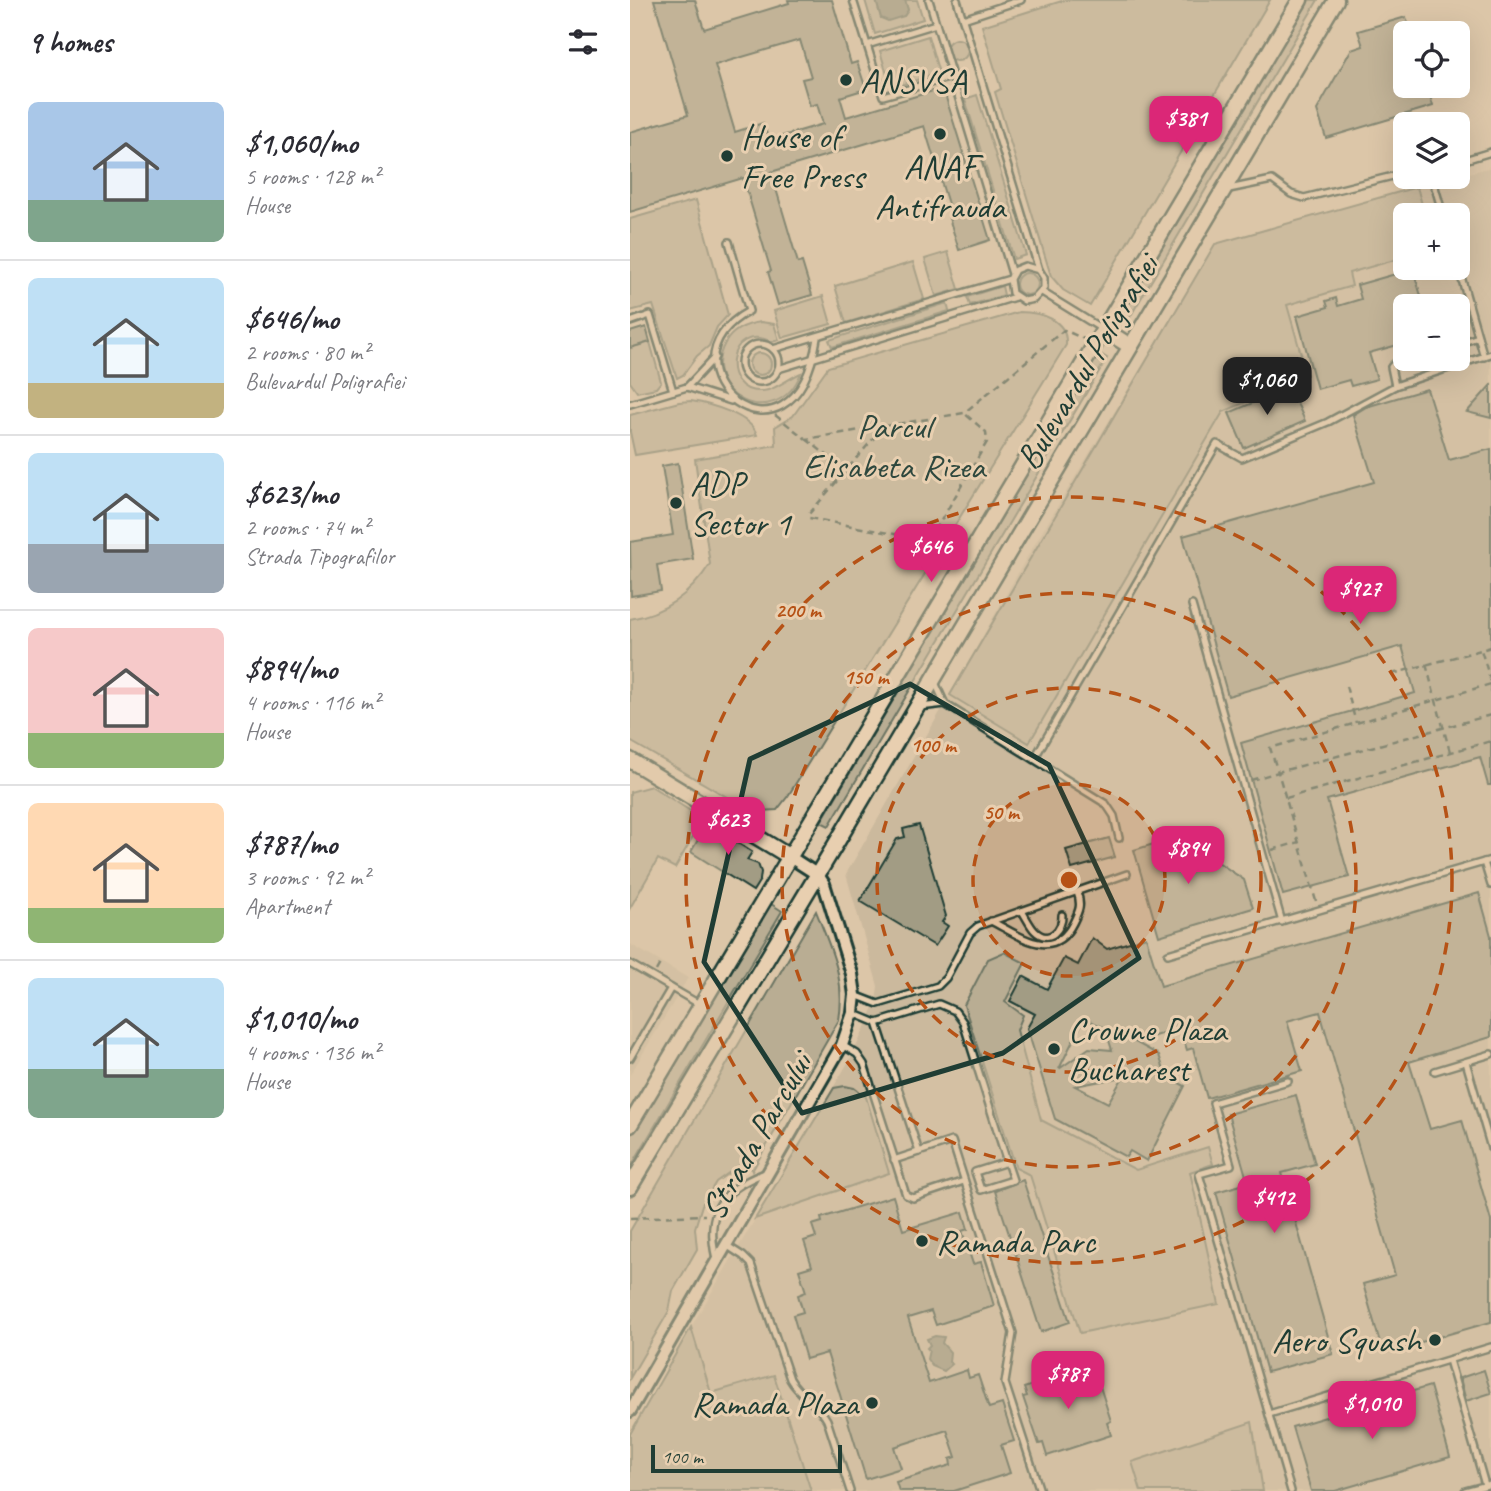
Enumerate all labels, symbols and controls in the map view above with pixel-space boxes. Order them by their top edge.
map controls [1393,21,1470,371]
button: locate [1393,21,1470,98]
text: 9 homes [28,23,112,61]
icon: filters [564,23,602,61]
place label: ANSVSA [860,58,968,103]
marker: ANSVSA [838,72,854,88]
pin: $381 [1145,96,1227,156]
text: $381 [1165,104,1207,133]
button: layers [1393,112,1470,189]
place label: House of Free Press [741,114,867,199]
text: $1,060/mo [245,124,358,162]
marker: ANAF Antifrauda [932,126,948,142]
icon: home [84,130,168,214]
place label: ANAF Antifrauda [875,144,1008,229]
marker: House of Free Press [719,148,735,164]
text: 5 rooms · 128 m² [245,162,380,191]
text: House [245,191,290,220]
button: + [1393,203,1470,280]
street label: Bulevardul Poligrafiei [1006,243,1171,478]
button: − [1393,294,1470,371]
text: $646/mo [245,300,339,338]
icon: home [84,306,168,390]
text: 2 rooms · 80 m² [245,338,369,367]
pin: $1,060 [1210,358,1324,417]
text: $1,060 [1239,365,1295,394]
text: Bulevardul Poligrafiei [245,367,404,396]
park label: Parcul Elisabeta Rizea [803,404,988,489]
place label: ADP Sector 1 [690,461,793,546]
text: $623/mo [245,475,338,513]
icon: home [84,481,168,565]
marker: ADP Sector 1 [668,495,684,511]
text: 2 rooms · 74 m² [245,513,369,542]
pin: $646 [890,524,972,584]
text: $646 [910,532,952,561]
text: Strada Tipografilor [245,542,395,571]
pin: $927 [1319,566,1401,626]
text: $927 [1339,574,1381,603]
text: 200 m [775,597,823,623]
text: $894/mo [245,650,337,688]
icon: home [84,656,168,740]
text: 150 m [843,664,891,690]
text: 4 rooms · 116 m² [245,688,380,717]
text: House [245,717,290,746]
text: 100 m [910,732,958,758]
pin: $623 [687,798,769,857]
text: 50 m [983,799,1021,825]
text: $623 [707,805,749,834]
text: $787/mo [245,825,337,863]
pin: $894 [1147,826,1229,886]
icon: home [84,831,168,915]
text: $894 [1167,834,1209,863]
text: 3 rooms · 92 m² [245,863,369,892]
centre of rings [1057,868,1081,892]
text: Apartment [245,892,330,921]
text: $1,010/mo [245,1000,357,1038]
icon: home [84,1006,168,1090]
place label: Crowne Plaza Bucharest [1068,1007,1229,1092]
text: 4 rooms · 136 m² [245,1038,380,1067]
street label: Strada Parcului [690,1041,825,1228]
marker: Crowne Plaza Bucharest [1046,1041,1062,1057]
text: House [245,1067,290,1096]
pin: $412 [1233,1176,1315,1235]
text: $412 [1253,1183,1295,1212]
place label: Ramada Parc [936,1219,1097,1264]
marker: Ramada Parc [914,1233,930,1249]
place label: Aero Squash [1272,1318,1423,1363]
marker: Aero Squash [1427,1332,1443,1348]
pin: $787 [1027,1352,1109,1411]
text: $787 [1047,1359,1089,1388]
place label: Ramada Plaza [692,1381,860,1426]
pin: $1,010 [1315,1382,1429,1441]
text: $1,010 [1344,1389,1400,1418]
marker: Ramada Plaza [864,1395,880,1411]
scale bar [651,1442,842,1474]
text: 100 m [662,1445,703,1469]

